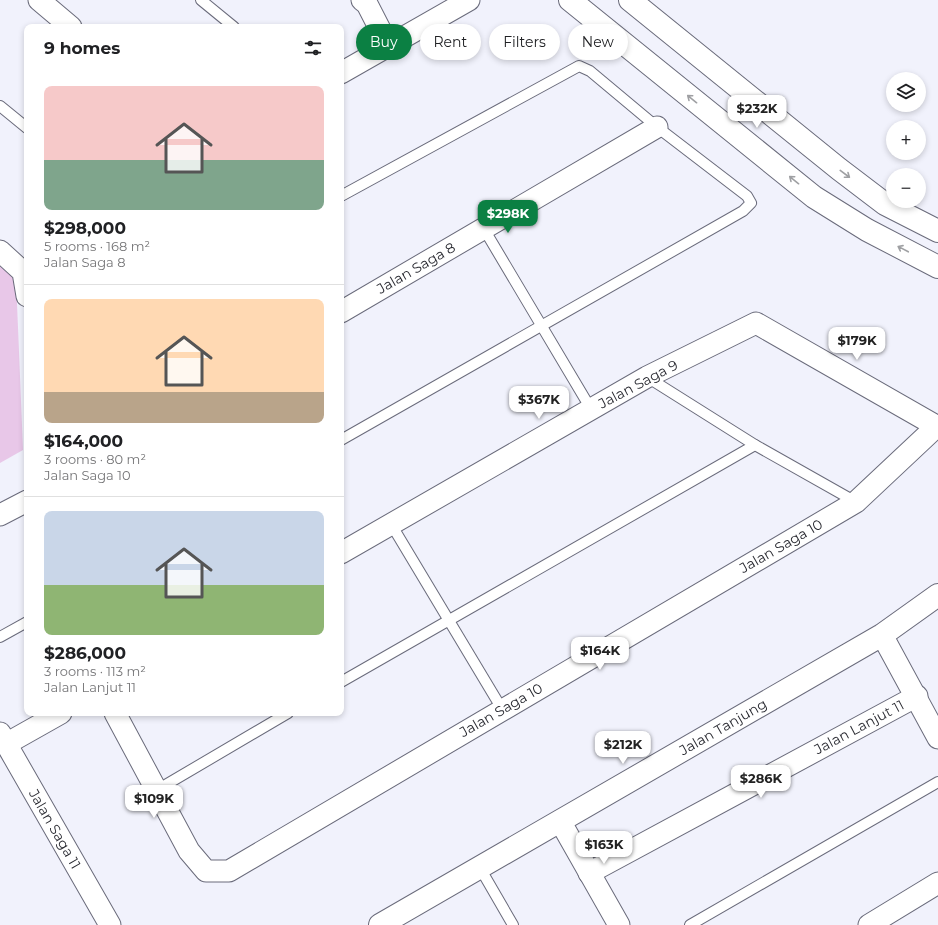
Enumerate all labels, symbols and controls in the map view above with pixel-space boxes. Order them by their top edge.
chip: Buy [356,24,412,60]
chip: Rent [420,24,481,60]
chip: Filters [489,24,560,60]
chip: New [568,24,628,60]
icon: filters [302,37,324,59]
text: 9 homes [44,38,120,58]
map controls [886,72,926,208]
button: layers [886,72,926,112]
one-way arrow [687,94,698,103]
pin: $232K [729,95,785,129]
text: $232K [737,100,777,116]
icon: home [148,112,220,184]
button: + [886,120,926,160]
button: − [886,168,926,208]
one-way arrow [840,170,851,178]
one-way arrow [788,176,799,185]
pin: $298K [480,200,536,234]
text: $298K [487,205,529,221]
text: $298,000 [44,218,126,238]
text: 5 rooms · 168 m² [44,238,150,254]
street label: Jalan Saga 8 [373,238,459,298]
one-way arrow [898,245,910,252]
text: Jalan Saga 8 [44,254,125,270]
icon: home [148,325,220,397]
pin: $179K [829,327,885,361]
text: $179K [837,332,877,348]
street label: Jalan Saga 9 [594,356,681,413]
pin: $367K [511,386,567,420]
text: $367K [518,391,560,407]
text: $164,000 [44,431,123,451]
text: 3 rooms · 80 m² [44,451,146,467]
text: Jalan Saga 10 [44,467,131,483]
street label: Jalan Saga 10 [735,515,826,578]
icon: home [148,537,220,609]
pin: $164K [572,637,628,671]
text: $164K [580,642,620,658]
text: $286,000 [44,643,126,663]
text: 3 rooms · 113 m² [44,663,146,679]
text: Jalan Lanjut 11 [44,679,136,695]
street label: Jalan Saga 10 [455,679,546,742]
street label: Jalan Tanjung [675,695,770,760]
street label: Jalan Lanjut 11 [810,696,907,759]
pin: $212K [595,731,651,765]
text: $212K [604,736,642,752]
pin: $286K [733,765,789,799]
text: $286K [740,770,782,786]
street label: Jalan Saga 11 [24,785,85,872]
pin: $109K [126,785,182,819]
text: $109K [134,790,174,806]
pin: $163K [576,831,632,865]
text: $163K [585,836,623,852]

